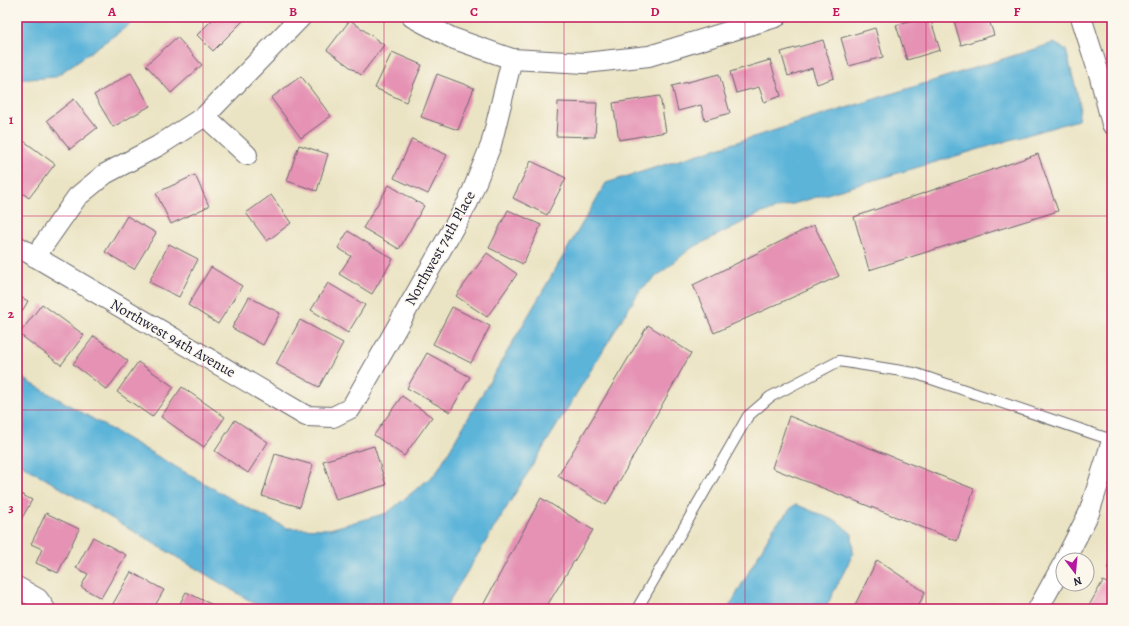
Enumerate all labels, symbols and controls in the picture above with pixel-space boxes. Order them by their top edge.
text: A [107,3,117,20]
text: B [289,3,297,20]
text: C [470,3,478,20]
text: D [650,3,660,20]
text: E [832,3,840,20]
text: F [1014,3,1021,20]
text: 1 [9,111,14,128]
street label: Northwest 74th Place [400,187,480,309]
street label: Northwest 94th Avenue [107,294,240,382]
text: 2 [8,305,15,322]
text: 3 [8,499,14,516]
north arrow [1055,552,1095,592]
text: N [1072,573,1084,589]

